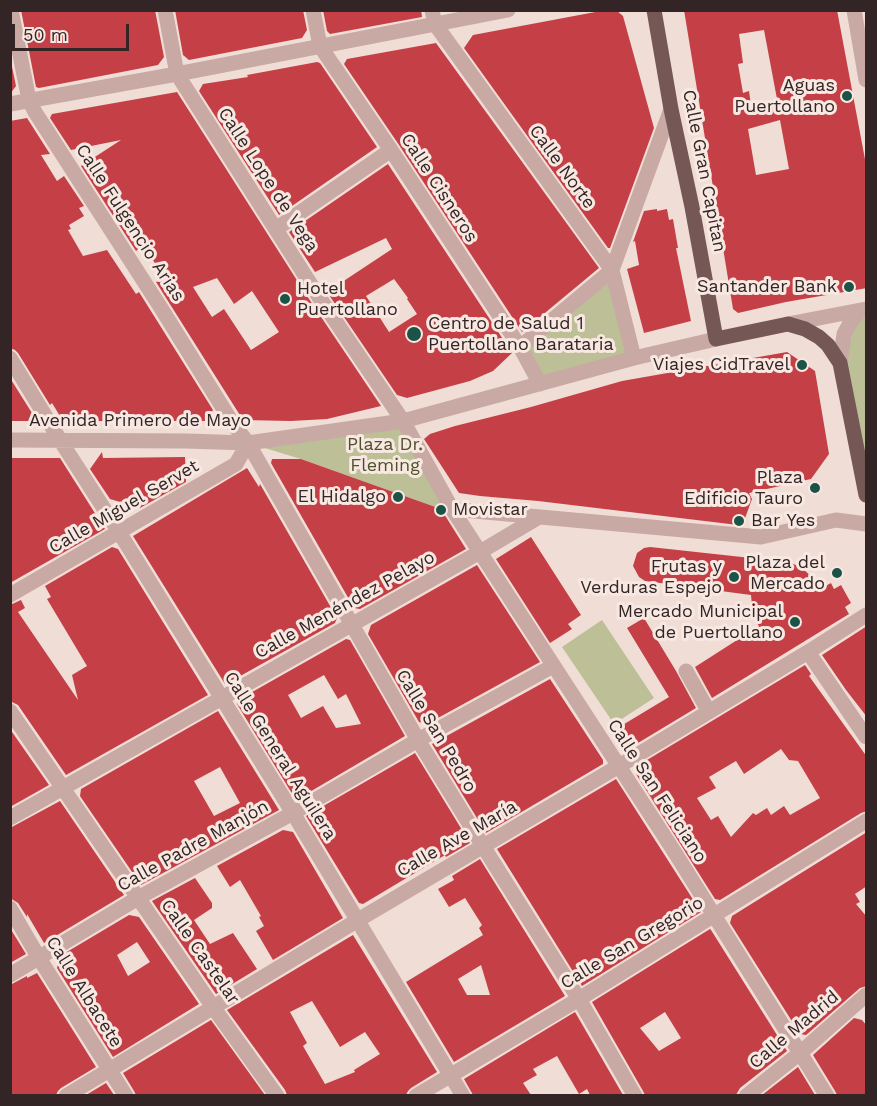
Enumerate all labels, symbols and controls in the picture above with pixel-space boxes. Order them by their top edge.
scale bar [15,12,132,50]
text: 50 m [23,24,68,45]
place label: Aguas Puertollano [734,75,835,118]
street label: Calle Gran Capitan [678,88,730,254]
marker: Aguas Puertollano [840,89,854,103]
street label: Calle Lope de Vega [213,104,323,256]
street label: Calle Norte [524,121,600,213]
street label: Calle Cisneros [396,129,482,247]
street label: Calle Fulgencio Arias [71,140,189,306]
place label: Santander Bank [697,276,837,298]
place label: Hotel Puertollano [297,278,398,320]
marker: Santander Bank [842,280,856,294]
marker: Hotel Puertollano [278,292,292,306]
place label: Centro de Salud 1 Puertollano Barataria [428,313,614,356]
marker: Centro de Salud 1 Puertollano Barataria [405,325,423,343]
place label: Viajes CidTravel [653,354,790,376]
marker: Viajes CidTravel [795,358,809,372]
street label: Avenida Primero de Mayo [29,410,251,432]
park label: Plaza Dr. Fleming [347,434,423,476]
street label: Calle Miguel Servet [45,455,203,559]
place label: Plaza Edificio Tauro [684,467,803,510]
marker: Plaza Edificio Tauro [808,481,822,495]
place label: El Hidalgo [298,486,386,508]
marker: El Hidalgo [391,490,405,504]
place label: Movistar [453,499,528,521]
marker: Movistar [434,503,448,517]
place label: Bar Yes [751,510,815,532]
marker: Bar Yes [732,514,746,528]
street label: Calle Menéndez Pelayo [251,547,439,663]
place label: Plaza del Mercado [745,552,825,594]
place label: Frutas y Verduras Espejo [580,556,722,598]
marker: Plaza del Mercado [830,566,844,580]
marker: Frutas y Verduras Espejo [727,570,741,584]
place label: Mercado Municipal de Puertollano [618,601,783,644]
marker: Mercado Municipal de Puertollano [788,615,802,629]
street label: Calle San Pedro [391,666,481,796]
street label: Calle General Aguilera [219,668,341,844]
street label: Calle San Feliciano [603,715,711,867]
street label: Calle Padre Manjón [114,795,272,897]
street label: Calle Ave María [393,796,521,882]
street label: Calle San Gregorio [557,892,707,994]
street label: Calle Castelar [156,895,244,1009]
street label: Calle Albacete [41,932,127,1052]
street label: Calle Madrid [745,986,843,1074]

